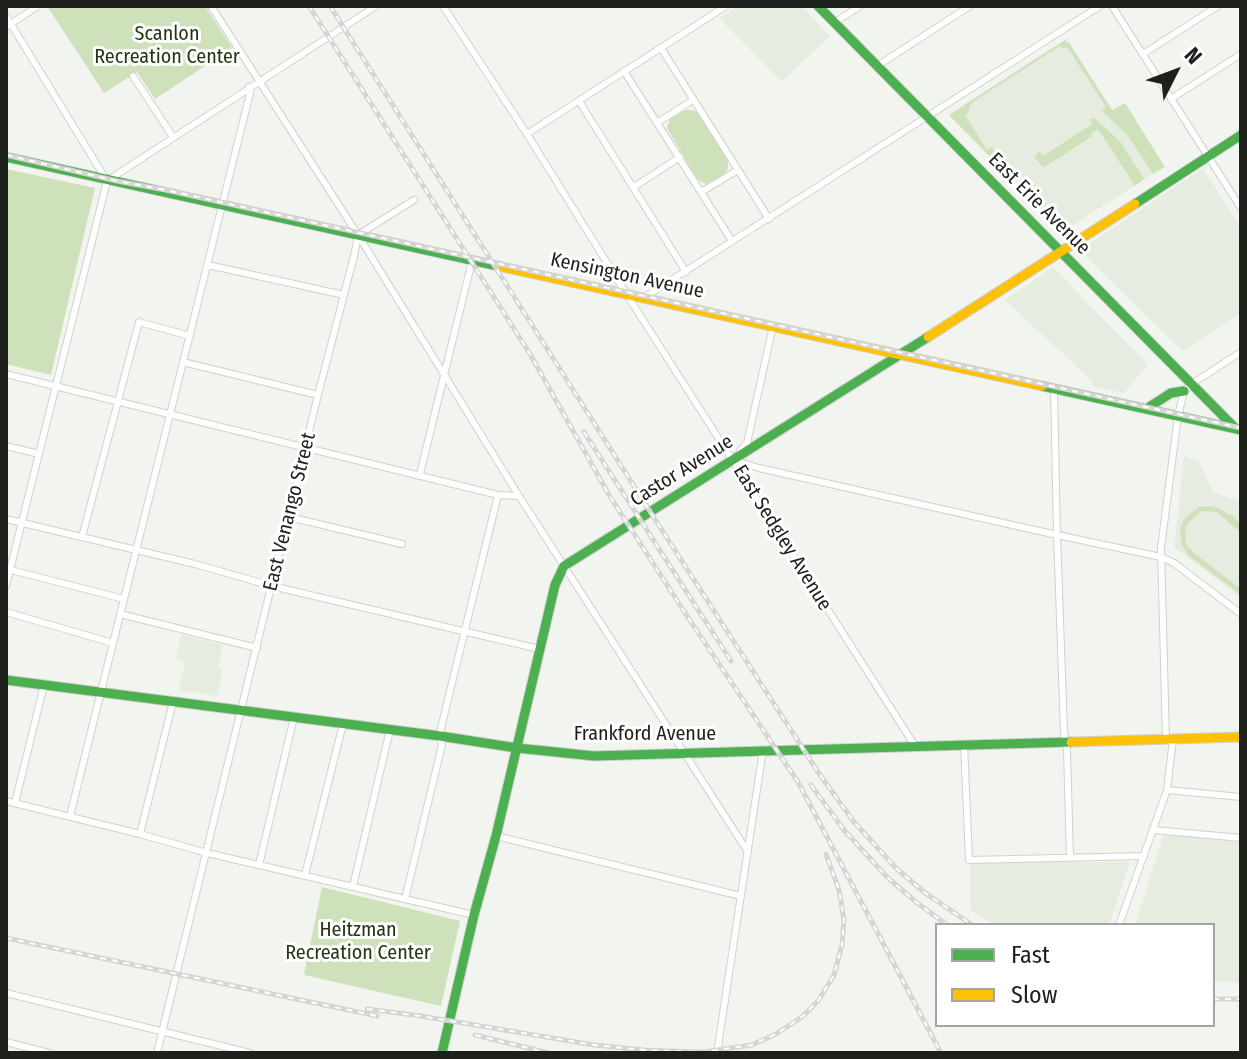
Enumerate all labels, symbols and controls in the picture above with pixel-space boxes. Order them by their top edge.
park label: Scanlon Recreation Center [94,22,240,69]
north arrow [1135,32,1215,112]
text: N [1179,42,1208,70]
street label: East Erie Avenue [983,148,1095,260]
street label: Kensington Avenue [548,248,706,304]
street label: East Venango Street [259,430,321,594]
street label: Castor Avenue [626,430,738,512]
street label: East Sedgley Avenue [728,461,836,615]
street label: Frankford Avenue [574,722,716,746]
park label: Heitzman Recreation Center [285,918,431,965]
legend [935,923,1215,1027]
text: Fast [1011,941,1050,969]
text: Slow [1011,981,1057,1009]

